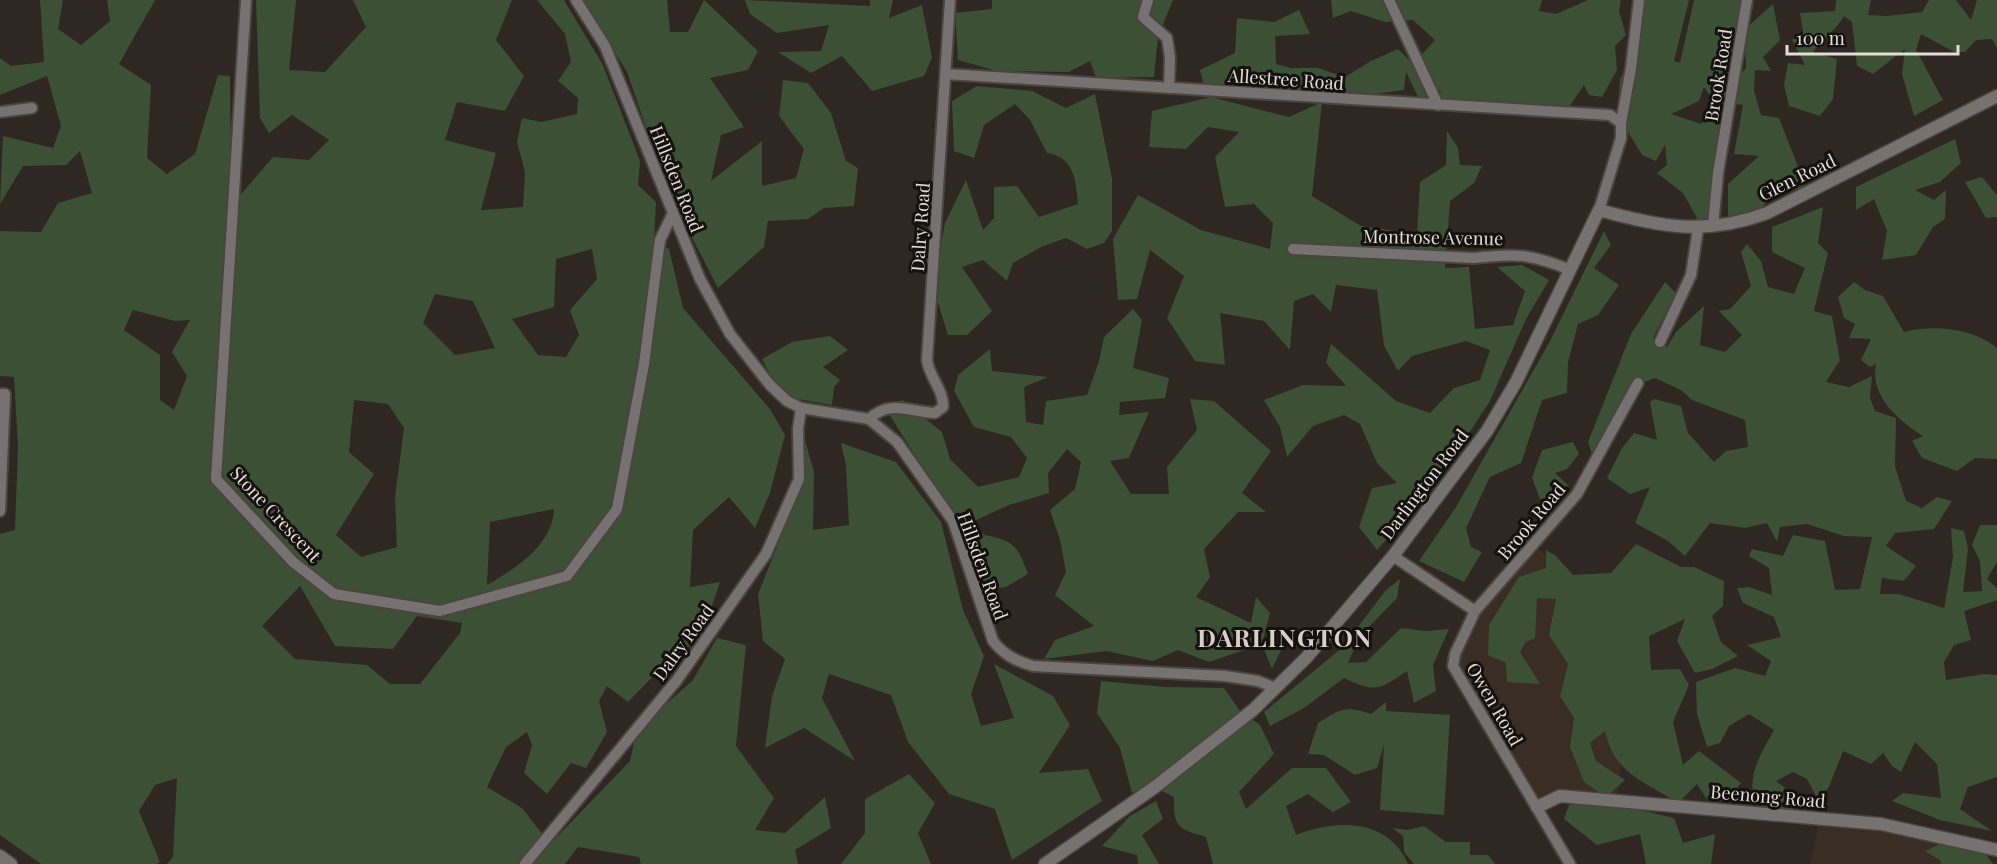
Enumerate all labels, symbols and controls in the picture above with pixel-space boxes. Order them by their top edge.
scale bar [1787,18,1958,56]
street label: Brook Road [1699,26,1737,123]
text: 100 m [1796,26,1845,50]
street label: Allestree Road [1226,63,1345,95]
street label: Hillsden Road [645,122,709,236]
street label: Glen Road [1755,148,1840,206]
street label: Dalry Road [905,181,935,272]
street label: Montrose Avenue [1363,224,1503,250]
street label: Darlington Road [1375,423,1474,544]
street label: Stone Crescent [225,461,327,567]
street label: Brook Road [1492,477,1571,565]
street label: Hillsden Road [952,509,1014,624]
street label: Dalry Road [647,598,719,685]
district label: DARLINGTON [1197,621,1373,653]
street label: Owen Road [1462,658,1529,750]
street label: Beenong Road [1709,779,1827,813]

